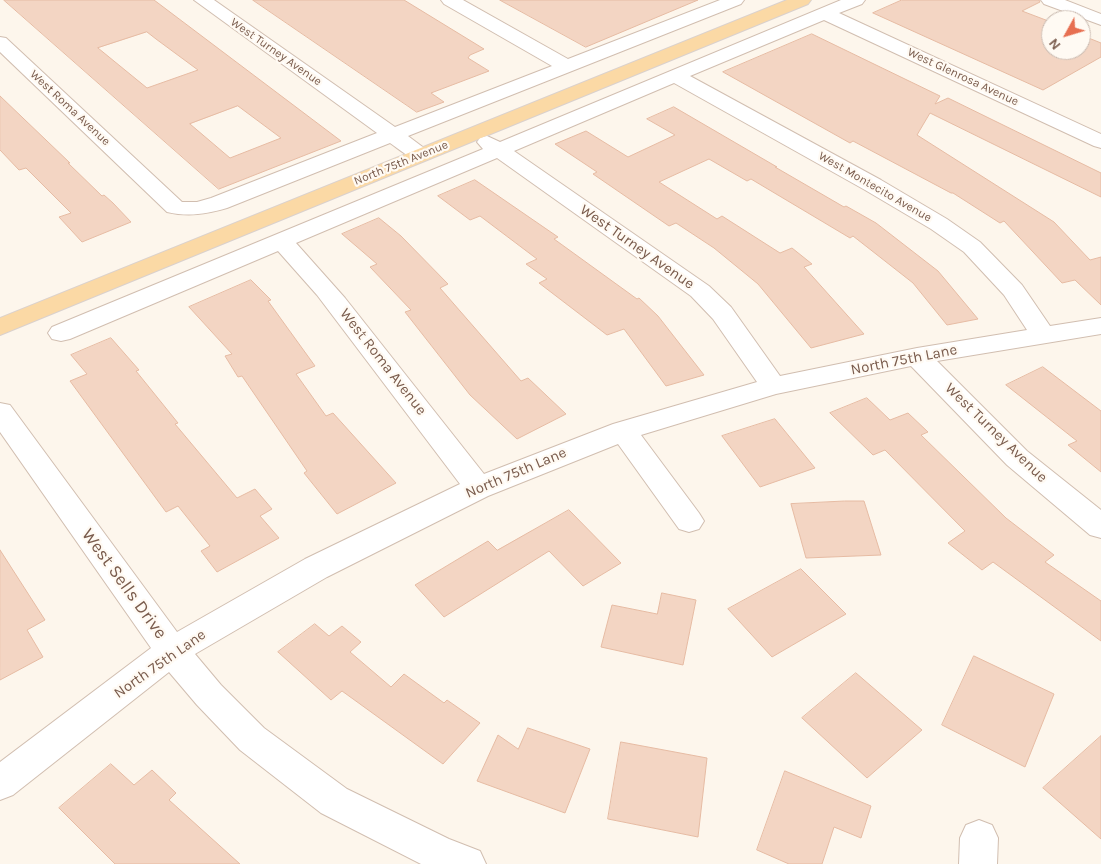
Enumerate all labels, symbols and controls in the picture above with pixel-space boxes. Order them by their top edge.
north arrow [1041,10,1091,60]
street label: West Turney Avenue [228,15,324,89]
text: N [1045,35,1065,53]
street label: West Glenrosa Avenue [905,45,1021,109]
street label: West Roma Avenue [27,67,113,149]
street label: North 75th Avenue [352,138,450,188]
street label: West Montecito Avenue [816,149,934,225]
street label: West Turney Avenue [576,201,698,293]
street label: West Roma Avenue [336,305,430,419]
street label: North 75th Lane [849,341,959,379]
street label: West Turney Avenue [941,380,1051,486]
street label: North 75th Lane [463,444,569,502]
street label: West Sells Drive [77,525,171,643]
street label: North 75th Lane [111,626,209,702]

